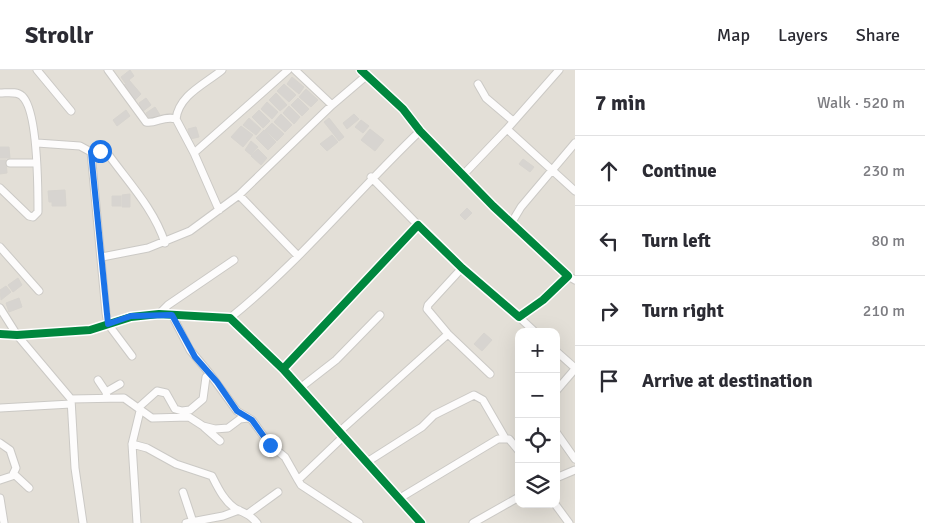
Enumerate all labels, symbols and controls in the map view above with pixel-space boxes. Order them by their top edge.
text: Strollr [25,20,93,50]
text: Map [717,24,750,46]
text: Layers [778,24,828,46]
text: Share [856,24,900,46]
text: 7 min [595,90,646,116]
text: Walk · 520 m [817,93,905,113]
route start [89,140,112,163]
icon: ahead [595,157,623,185]
text: Continue [642,159,717,183]
text: 230 m [863,161,905,181]
icon: left [595,227,623,255]
text: Turn left [642,229,711,253]
text: 80 m [871,231,905,251]
icon: right [595,297,623,325]
text: Turn right [642,299,724,323]
text: 210 m [863,301,905,321]
map controls [515,328,560,508]
button: + [515,328,560,373]
icon: arrive [595,367,623,395]
text: Arrive at destination [642,369,813,393]
button: − [515,373,560,418]
button: locate [515,418,560,463]
route end [259,434,282,457]
button: layers [515,463,560,508]

